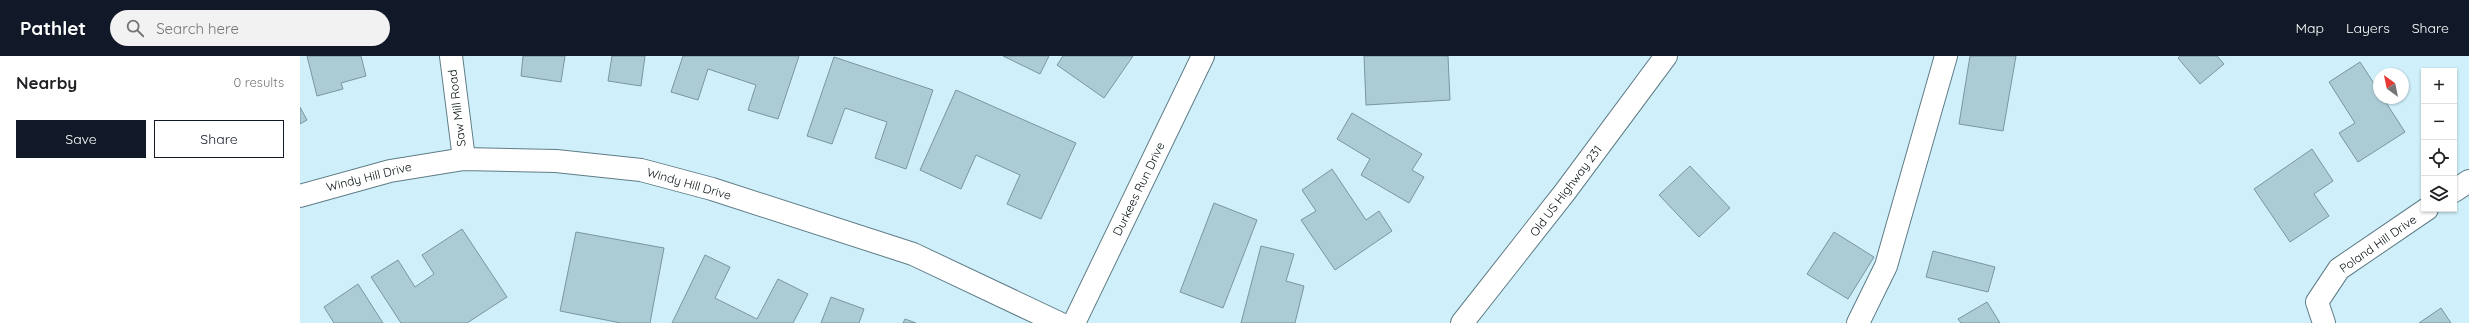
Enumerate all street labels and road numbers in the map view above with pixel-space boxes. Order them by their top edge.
street label: Saw Mill Road [444,69,469,147]
street label: Durkees Run Drive [1109,139,1168,238]
street label: Old US Highway 231 [1526,142,1605,239]
street label: Windy Hill Drive [325,159,413,194]
street label: Windy Hill Drive [645,164,733,203]
street label: Poland Hill Drive [2336,211,2419,276]

